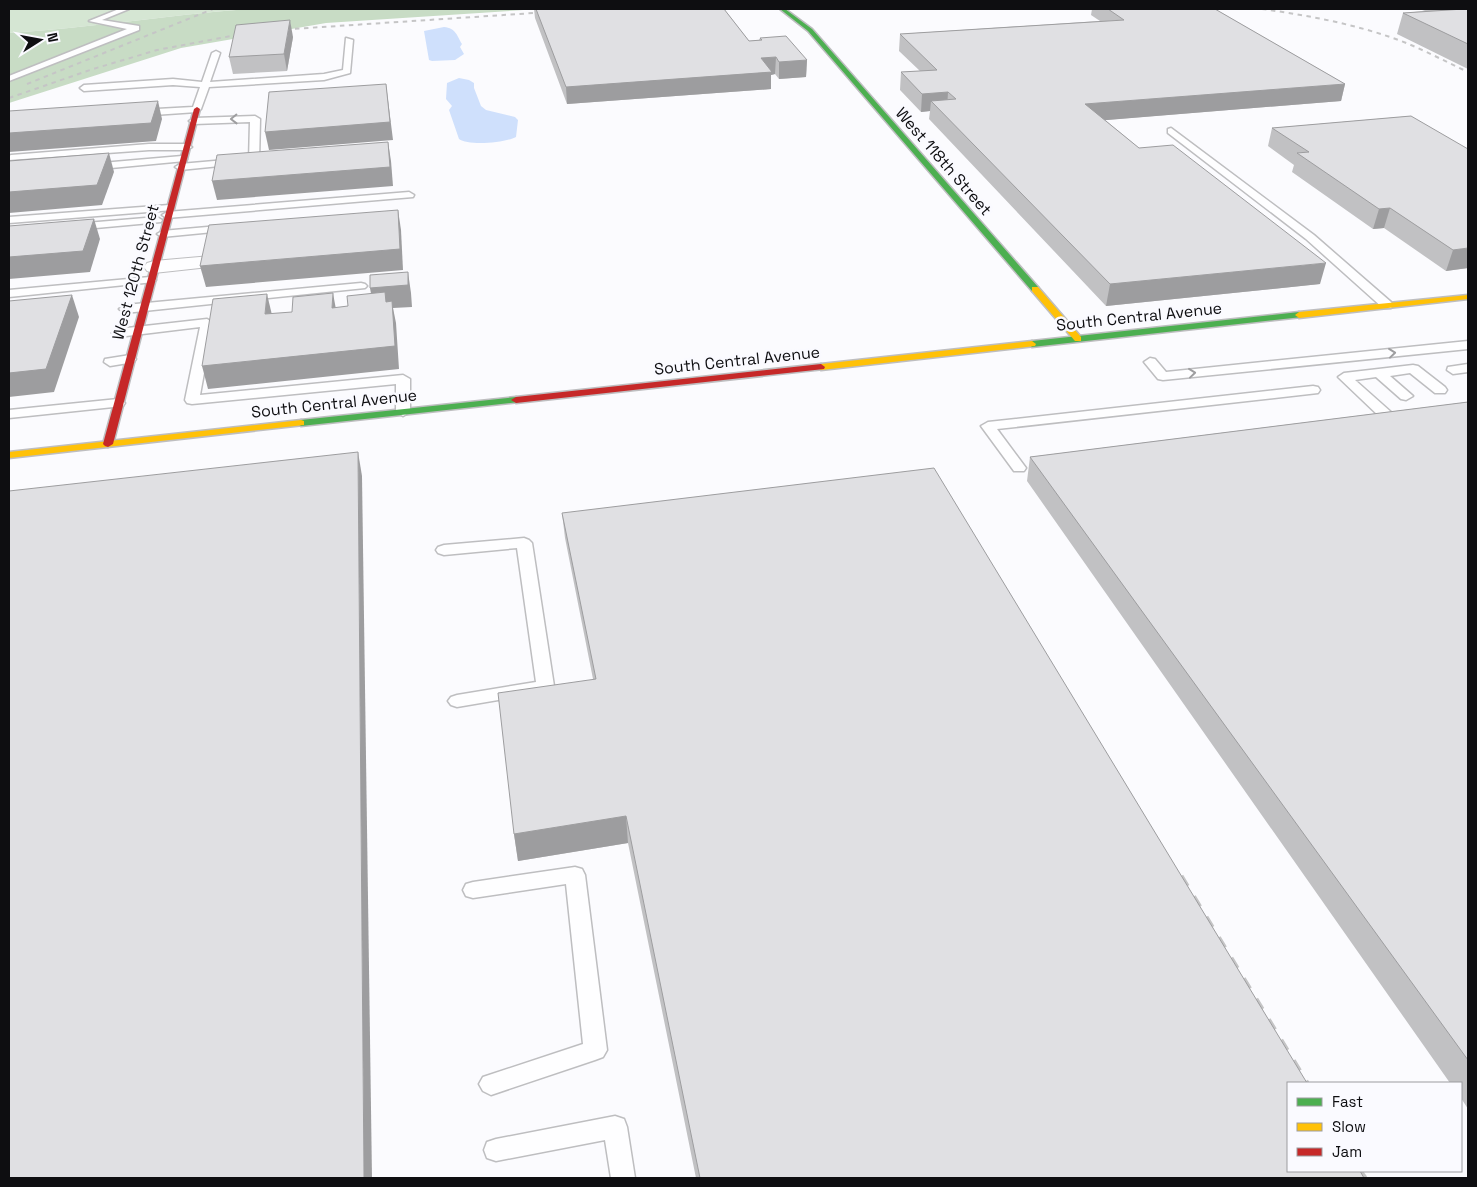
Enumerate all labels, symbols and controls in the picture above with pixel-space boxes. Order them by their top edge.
north arrow [15,15,65,65]
text: N [43,31,62,44]
street label: West 118th Street [891,103,996,220]
one-way arrow [230,114,238,125]
street label: West 120th Street [107,202,164,342]
street label: South Central Avenue [1055,297,1223,336]
street label: South Central Avenue [653,341,821,380]
one-way arrow [1388,348,1396,359]
one-way arrow [1189,368,1197,379]
street label: South Central Avenue [250,384,418,423]
legend [1287,1082,1462,1172]
text: Fast [1332,1092,1363,1111]
text: Slow [1332,1117,1366,1136]
text: Jam [1332,1142,1362,1161]

